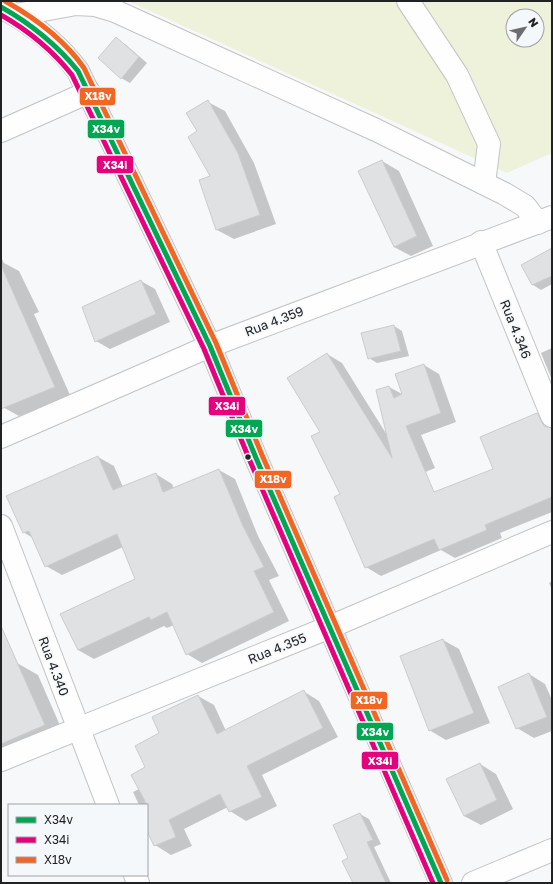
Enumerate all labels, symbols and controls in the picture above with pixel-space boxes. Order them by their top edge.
north arrow [505,8,545,48]
text: N [526,15,541,29]
line badge: X18v [79,87,116,106]
text: X18v [84,89,112,102]
line badge: X34v [87,119,125,139]
text: X34v [92,122,120,135]
line badge: X34i [96,155,134,174]
text: X34i [103,158,127,171]
street label: Rua 4.346 [497,297,535,361]
street label: Rua 4.359 [242,302,306,340]
line badge: X34i [208,396,246,416]
text: X34i [215,399,239,412]
line badge: X34v [225,419,263,438]
text: X34v [230,422,258,435]
unlabelled marker [243,452,253,462]
line badge: X18v [254,470,292,489]
text: X18v [259,472,287,485]
street label: Rua 4.355 [245,629,309,667]
street label: Rua 4.340 [35,634,73,698]
line badge: X18v [350,691,388,710]
text: X18v [355,693,383,706]
line badge: X34v [356,722,394,741]
text: X34v [361,725,389,738]
line badge: X34i [361,751,399,770]
text: X34i [368,754,392,767]
legend [8,804,148,876]
text: X34v [44,812,73,827]
text: X34i [44,832,69,847]
text: X18v [44,852,72,867]

